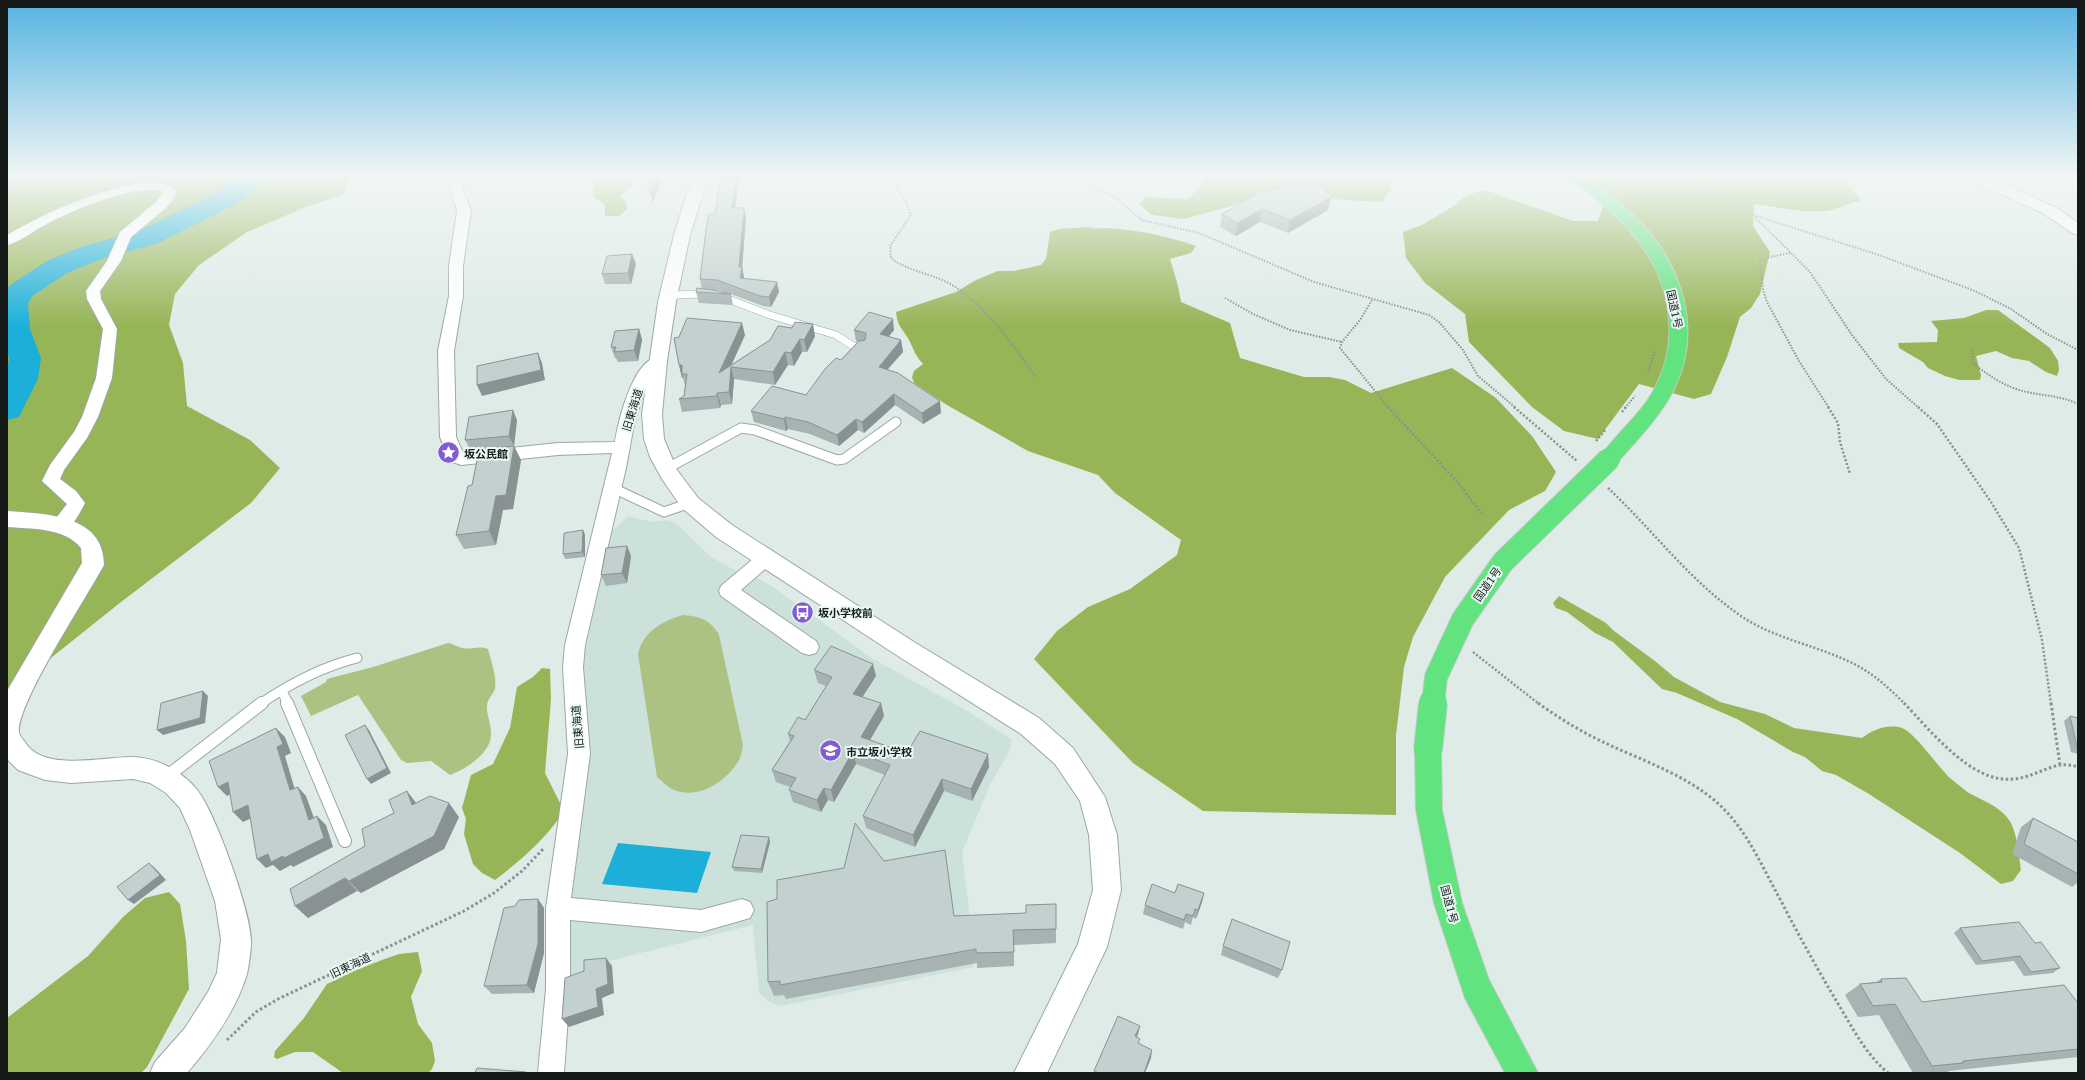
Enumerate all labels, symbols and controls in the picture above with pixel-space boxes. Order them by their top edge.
street label: 国道1号 [1664,288,1686,330]
street label: 旧東海道 [618,387,646,433]
place icon: 坂公民館 [436,440,462,466]
place label: 坂公民館 [464,446,508,461]
street label: 国道1号 [1470,564,1504,604]
bus stop icon: 坂小学校前 [789,599,815,625]
place label: 坂小学校前 [818,605,873,620]
street label: 旧東海道 [568,704,586,750]
school or university icon: 市立坂小学校 [818,738,844,764]
place label: 市立坂小学校 [846,744,912,759]
street label: 国道1号 [1438,883,1462,925]
street label: 旧東海道 [327,949,373,981]

